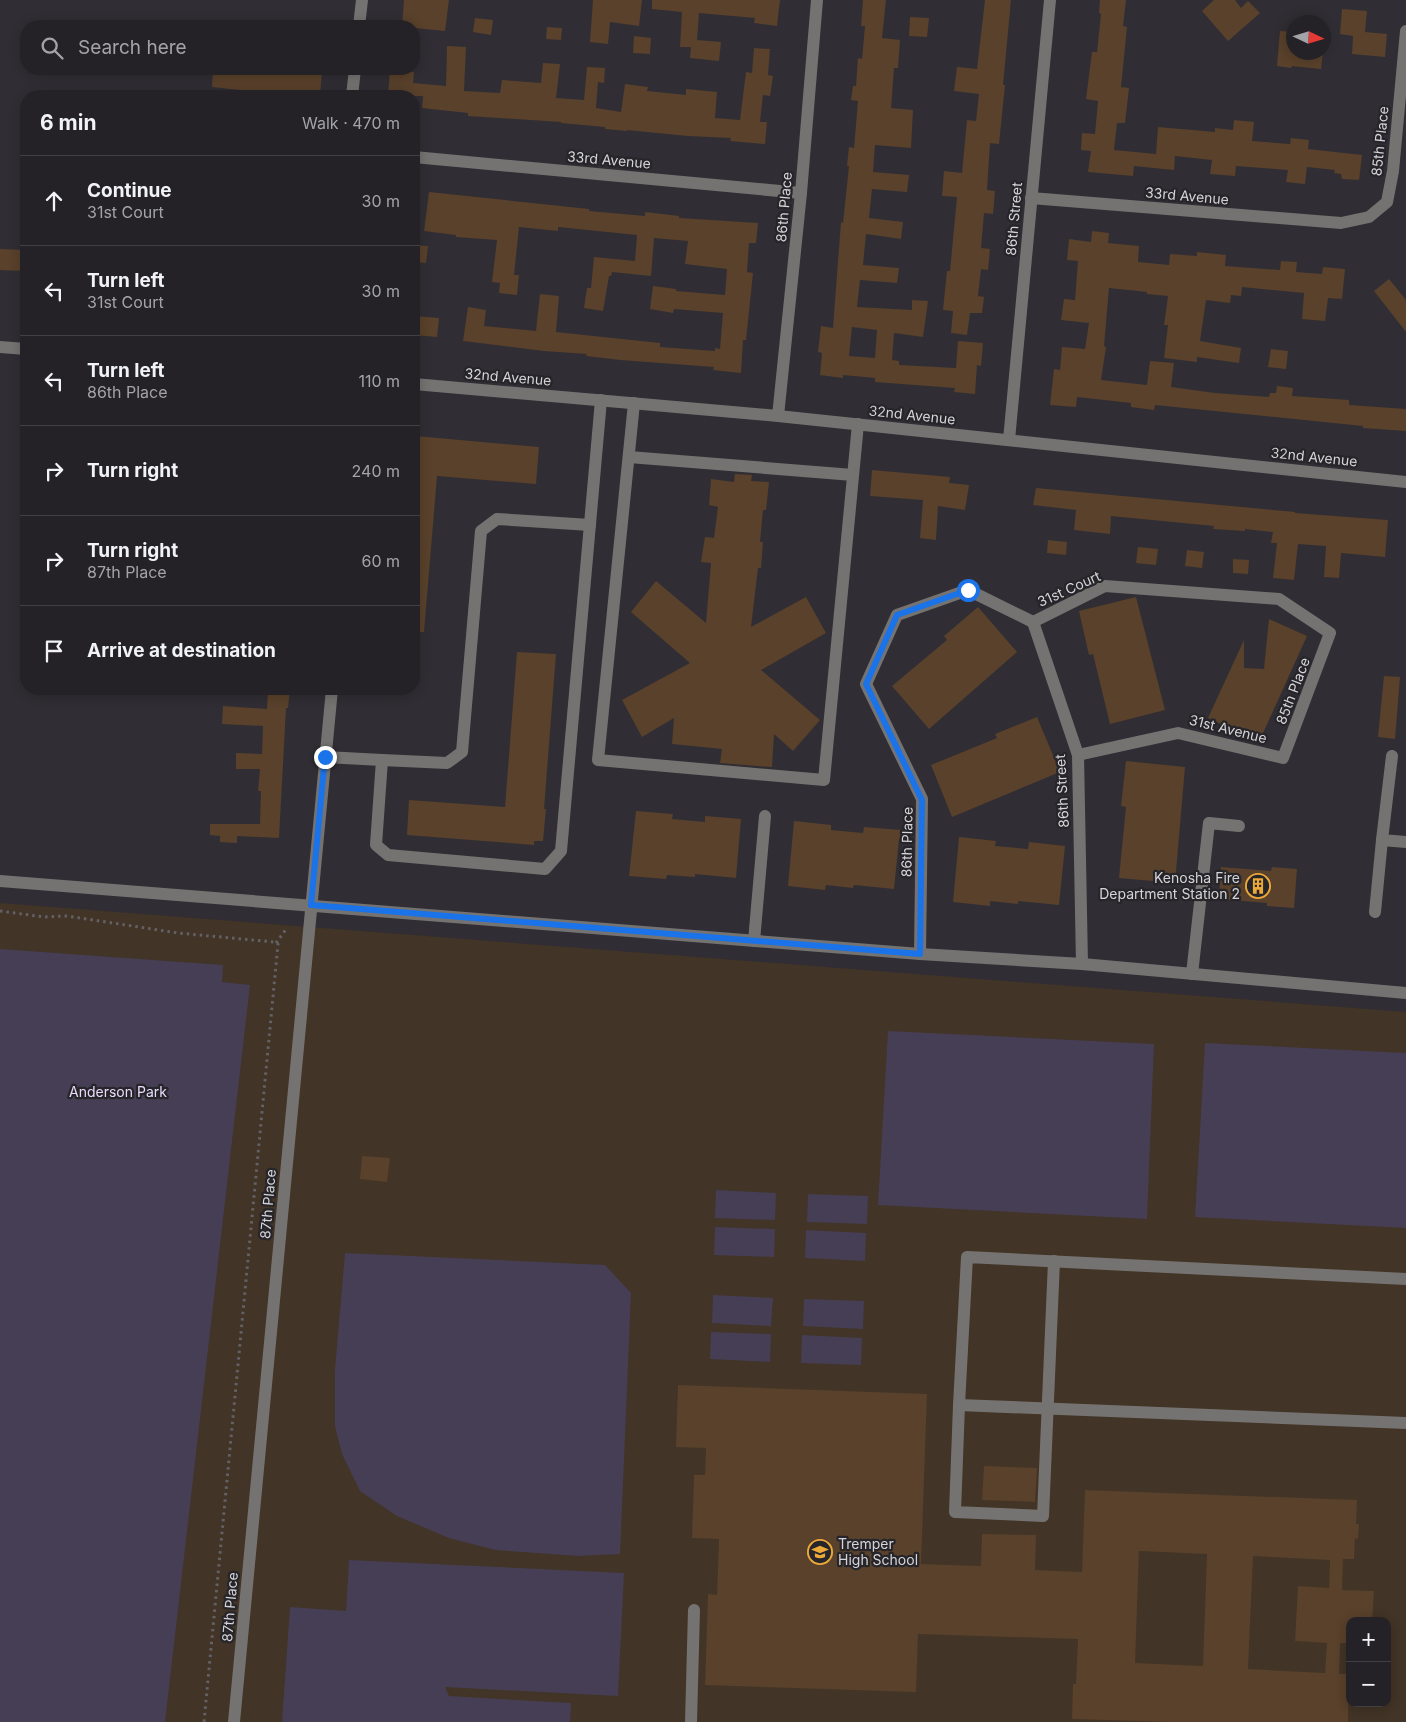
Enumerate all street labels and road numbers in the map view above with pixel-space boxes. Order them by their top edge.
street label: 85th Place [1367,105,1392,177]
street label: 33rd Avenue [566,147,652,172]
street label: 86th Place [772,171,795,243]
street label: 86th Street [1002,181,1025,256]
street label: 33rd Avenue [1144,183,1230,208]
street label: 32nd Avenue [464,364,552,389]
street label: 32nd Avenue [868,401,956,428]
street label: 32nd Avenue [1270,443,1358,470]
street label: 31st Court [1035,567,1103,610]
street label: 85th Place [1272,655,1313,727]
street label: 31st Avenue [1188,711,1269,746]
street label: 86th Street [1051,753,1072,828]
street label: 86th Place [897,807,916,877]
street label: 87th Place [256,1168,279,1239]
street label: 87th Place [218,1571,241,1642]

